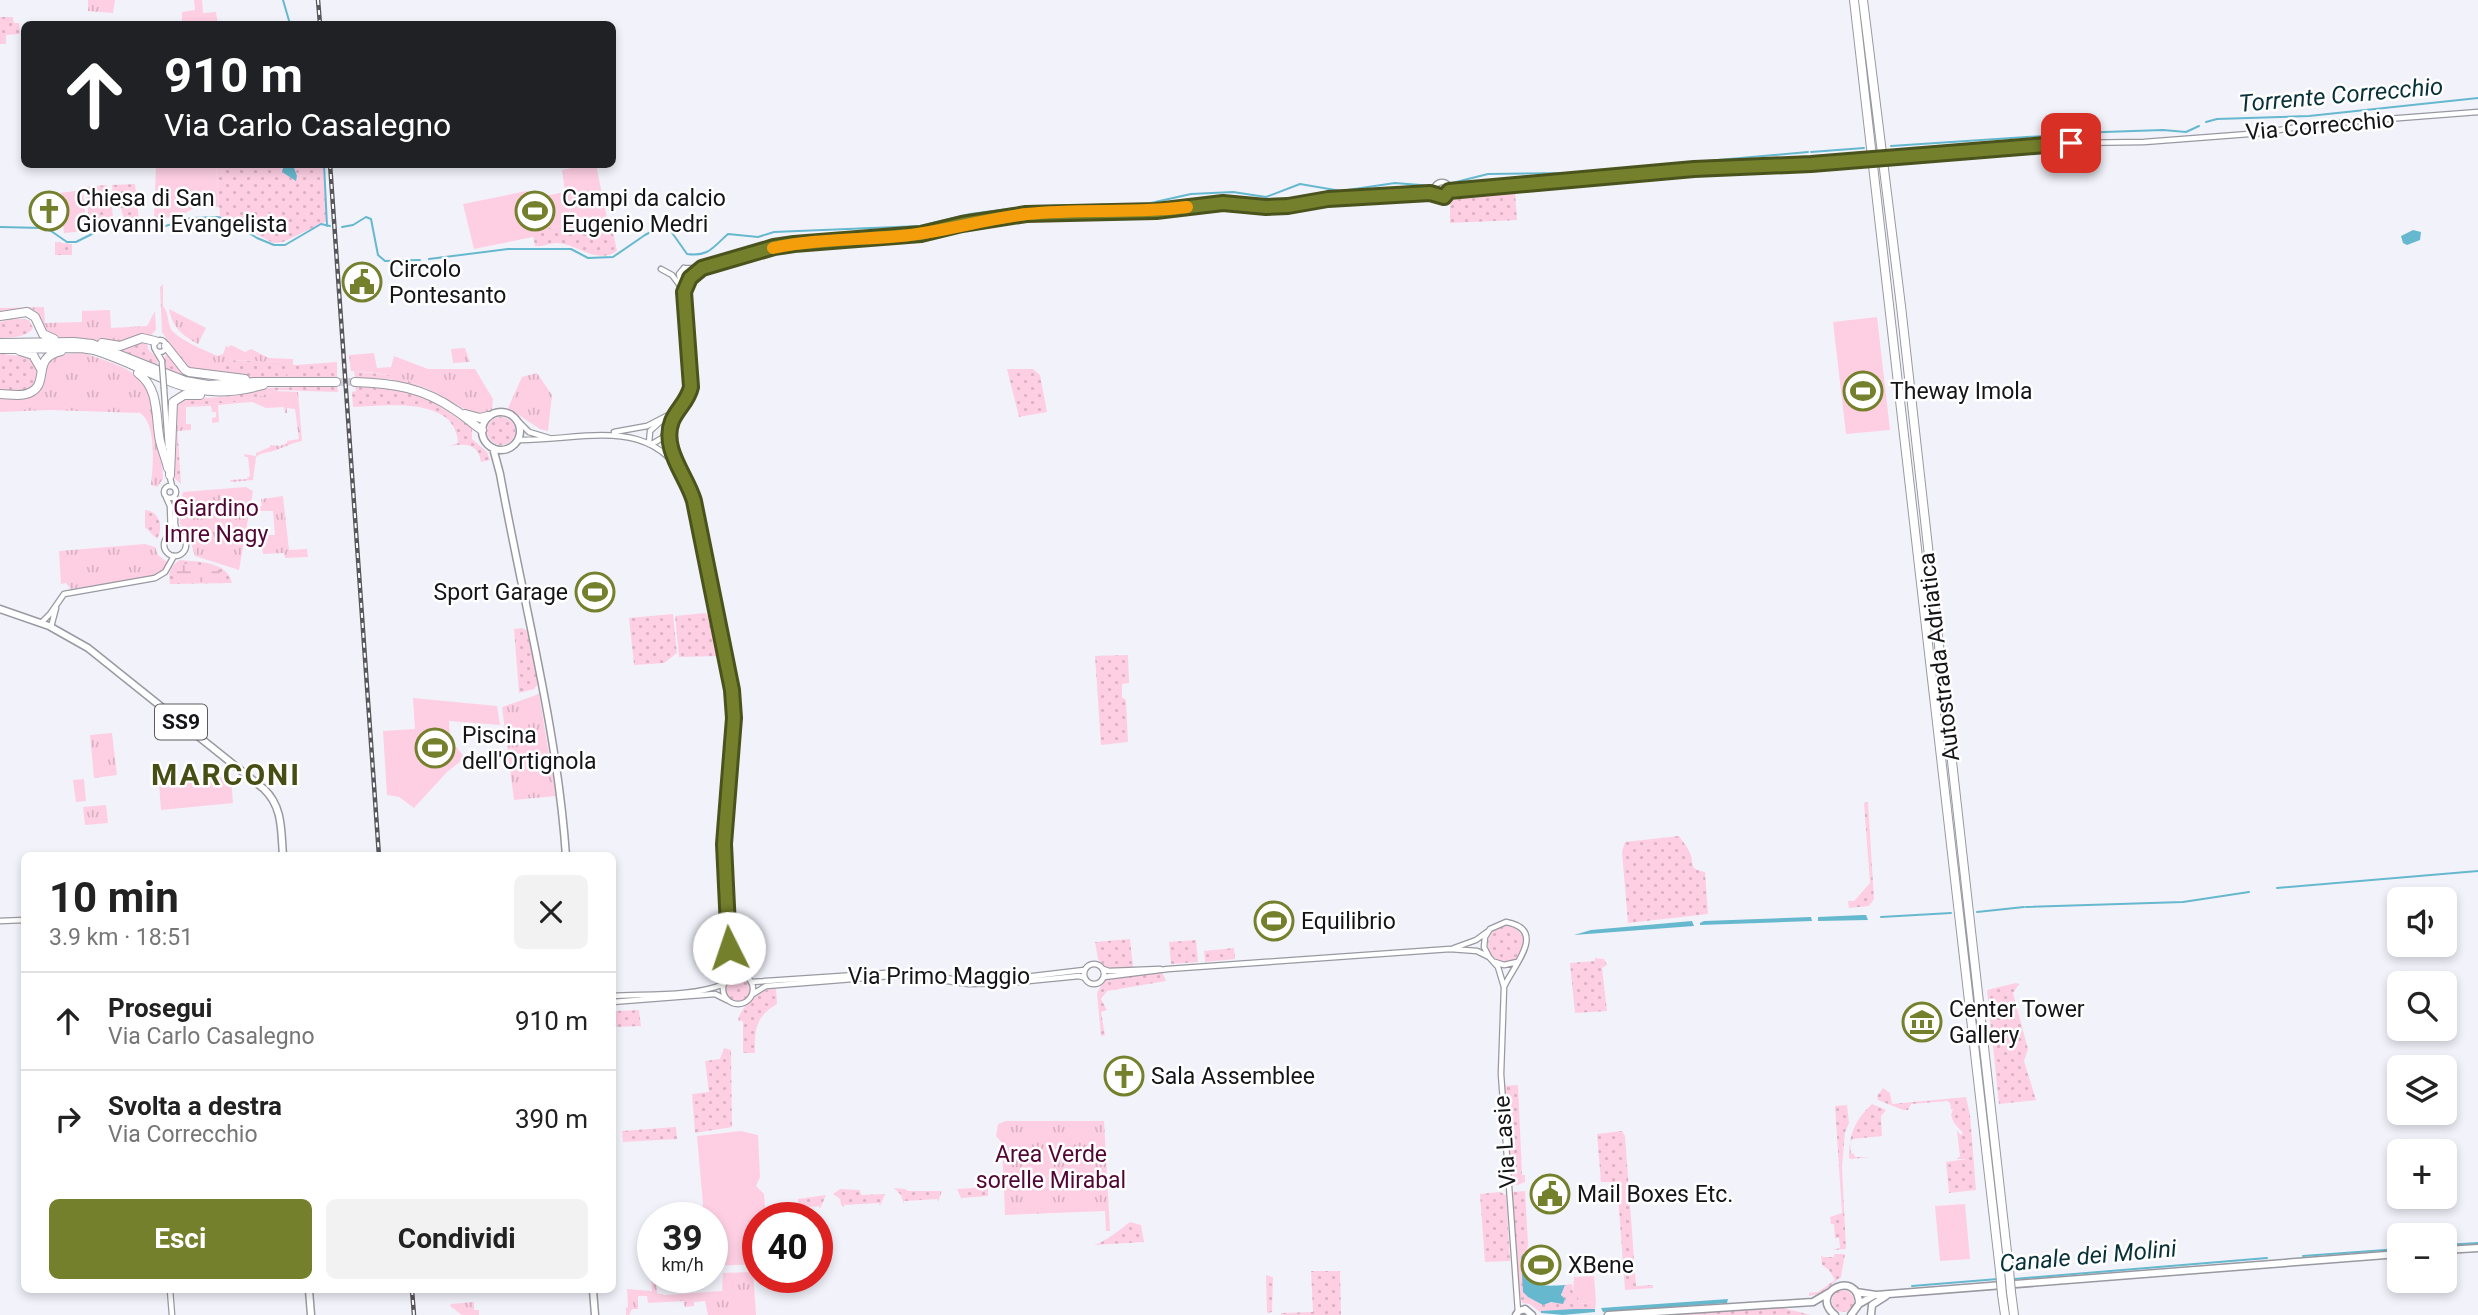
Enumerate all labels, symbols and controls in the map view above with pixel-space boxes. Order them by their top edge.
text: 910 m [164,47,303,104]
icon: ahead [49,49,140,140]
water label: Torrente Correcchio [2238,72,2444,118]
text: Via Carlo Casalegno [164,106,451,144]
street label: Via Correcchio [2244,106,2396,146]
pin [2041,113,2101,173]
icon: arrive [2052,124,2090,162]
place label: Chiesa di San Giovanni Evangelista [76,185,288,238]
place label: Campi da calcio Eugenio Medri [562,185,726,238]
church icon: Chiesa di San Giovanni Evangelista [28,190,70,232]
sports icon: Campi da calcio Eugenio Medri [514,190,556,232]
place label: Circolo Pontesanto [389,256,506,309]
public building icon: Circolo Pontesanto [341,261,383,303]
sports icon: Theway Imola [1842,370,1884,412]
place label: Theway Imola [1890,378,2032,405]
park label: Giardino Imre Nagy [164,495,268,548]
street label: Autostrada Adriatica [1913,551,1965,763]
sports icon: Sport Garage [574,571,616,613]
place label: Sport Garage [434,579,568,606]
road number: SS9 [155,704,207,740]
place label: Piscina dell'Ortignola [462,722,597,775]
sports icon: Piscina dell'Ortignola [414,727,456,769]
district label: MARCONI [151,757,301,792]
text: 10 min [49,873,179,922]
button: close [514,875,588,949]
map controls [2387,887,2457,1293]
button: sound [2387,887,2457,957]
sports icon: Equilibrio [1253,900,1295,942]
place label: Equilibrio [1301,908,1396,935]
position arrow [692,911,766,985]
text: 3.9 km · 18:51 [49,924,193,951]
street label: Via Primo Maggio [848,963,1030,990]
button: search [2387,971,2457,1041]
text: Prosegui [108,993,212,1023]
place label: Center Tower Gallery [1949,996,2085,1049]
museum icon: Center Tower Gallery [1901,1001,1943,1043]
icon: ahead [49,1002,87,1040]
text: 910 m [515,1006,588,1036]
text: Via Carlo Casalegno [108,1023,315,1050]
church icon: Sala Assemblee [1103,1055,1145,1097]
button: layers [2387,1055,2457,1125]
place label: Sala Assemblee [1151,1063,1315,1090]
text: Svolta a destra [108,1091,282,1121]
street label: Via Lasie [1488,1095,1522,1189]
icon: right [49,1100,87,1138]
text: 390 m [515,1104,588,1134]
text: Via Correcchio [108,1121,258,1148]
button: + [2387,1139,2457,1209]
park label: Area Verde sorelle Mirabal [976,1141,1126,1194]
public building icon: Mail Boxes Etc. [1529,1173,1571,1215]
place label: Mail Boxes Etc. [1577,1181,1733,1208]
button: Esci [49,1199,312,1279]
button: Condividi [326,1199,588,1279]
speed limit sign: 40 [742,1202,833,1293]
text: 39 [662,1218,703,1259]
button: − [2387,1223,2457,1293]
water label: Canale dei Molini [1998,1234,2178,1278]
sports icon: XBene [1520,1244,1562,1286]
place label: XBene [1568,1252,1634,1279]
text: km/h [661,1254,704,1275]

